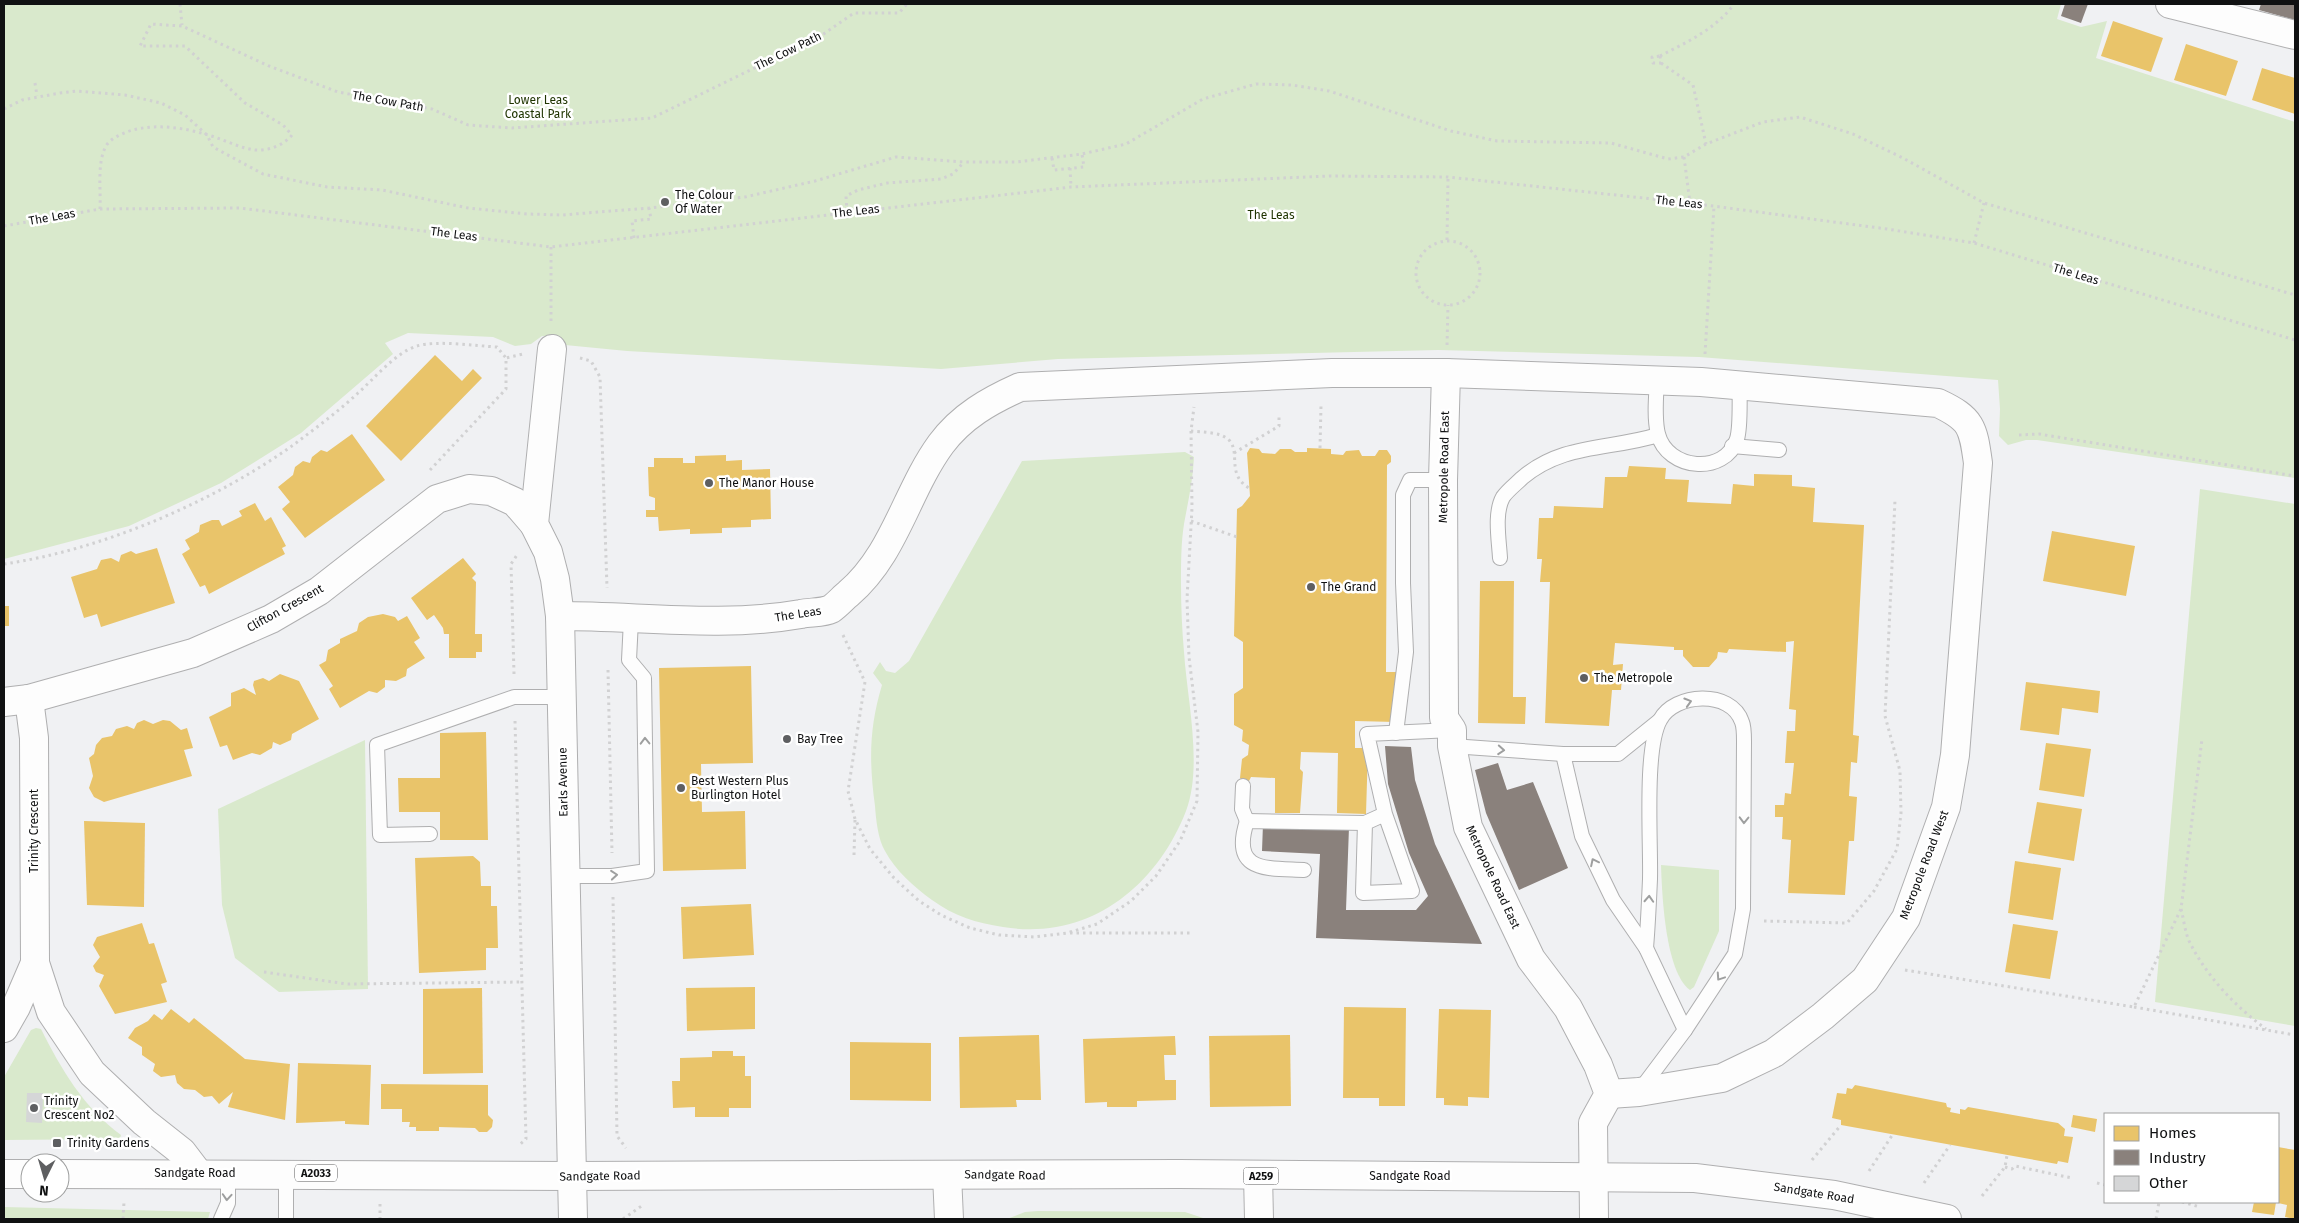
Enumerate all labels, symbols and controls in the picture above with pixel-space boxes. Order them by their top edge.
street label: The Cow Path [752,29,824,73]
street label: The Cow Path [351,88,425,114]
park label: Lower Leas Coastal Park [505,93,572,121]
place label: The Colour Of Water [675,188,734,216]
street label: The Leas [1655,193,1704,211]
marker: The Colour Of Water [659,196,671,208]
street label: The Leas [832,202,881,220]
street label: The Leas [28,206,77,228]
park label: The Leas [1247,208,1295,222]
street label: The Leas [430,224,479,244]
street label: The Leas [2051,260,2101,288]
street label: Metropole Road East [1436,410,1452,523]
place label: The Manor House [719,476,814,490]
marker: The Manor House [703,477,715,489]
place label: The Grand [1321,580,1376,594]
street label: Clifton Crescent [244,581,326,635]
marker: The Grand [1305,581,1317,593]
street label: The Leas [774,603,823,625]
place label: The Metropole [1594,671,1673,685]
marker: The Metropole [1578,672,1590,684]
one-way arrow [1683,698,1691,708]
place label: Bay Tree [797,732,843,746]
marker: Bay Tree [781,733,793,745]
one-way arrow [640,737,650,745]
one-way arrow [1497,744,1505,755]
street label: Earls Avenue [555,747,571,817]
place label: Best Western Plus Burlington Hotel [691,774,789,802]
marker: Best Western Plus Burlington Hotel [675,782,687,794]
street label: Trinity Crescent [27,788,41,873]
street label: Metropole Road West [1897,808,1952,922]
one-way arrow [1738,816,1749,824]
street label: Metropole Road East [1463,823,1523,931]
one-way arrow [1590,858,1600,867]
one-way arrow [610,870,618,881]
one-way arrow [1643,895,1654,903]
one-way arrow [1717,971,1726,981]
place label: Trinity Crescent No2 [44,1094,115,1122]
marker: Trinity Crescent No2 [28,1102,40,1114]
legend [2104,1113,2279,1203]
text: Homes [2149,1124,2196,1142]
place label: Trinity Gardens [67,1136,150,1150]
marker: Trinity Gardens [51,1137,63,1149]
text: Industry [2149,1149,2206,1167]
north arrow [20,1153,70,1203]
road number: A2033 [295,1164,337,1182]
street label: Sandgate Road [154,1166,236,1180]
street label: Sandgate Road [964,1167,1046,1183]
street label: Sandgate Road [559,1168,641,1184]
road number: A259 [1244,1168,1278,1184]
street label: Sandgate Road [1369,1169,1451,1183]
text: Other [2149,1174,2188,1192]
street label: Sandgate Road [1773,1180,1855,1206]
text: N [39,1182,49,1199]
one-way arrow [222,1193,233,1201]

